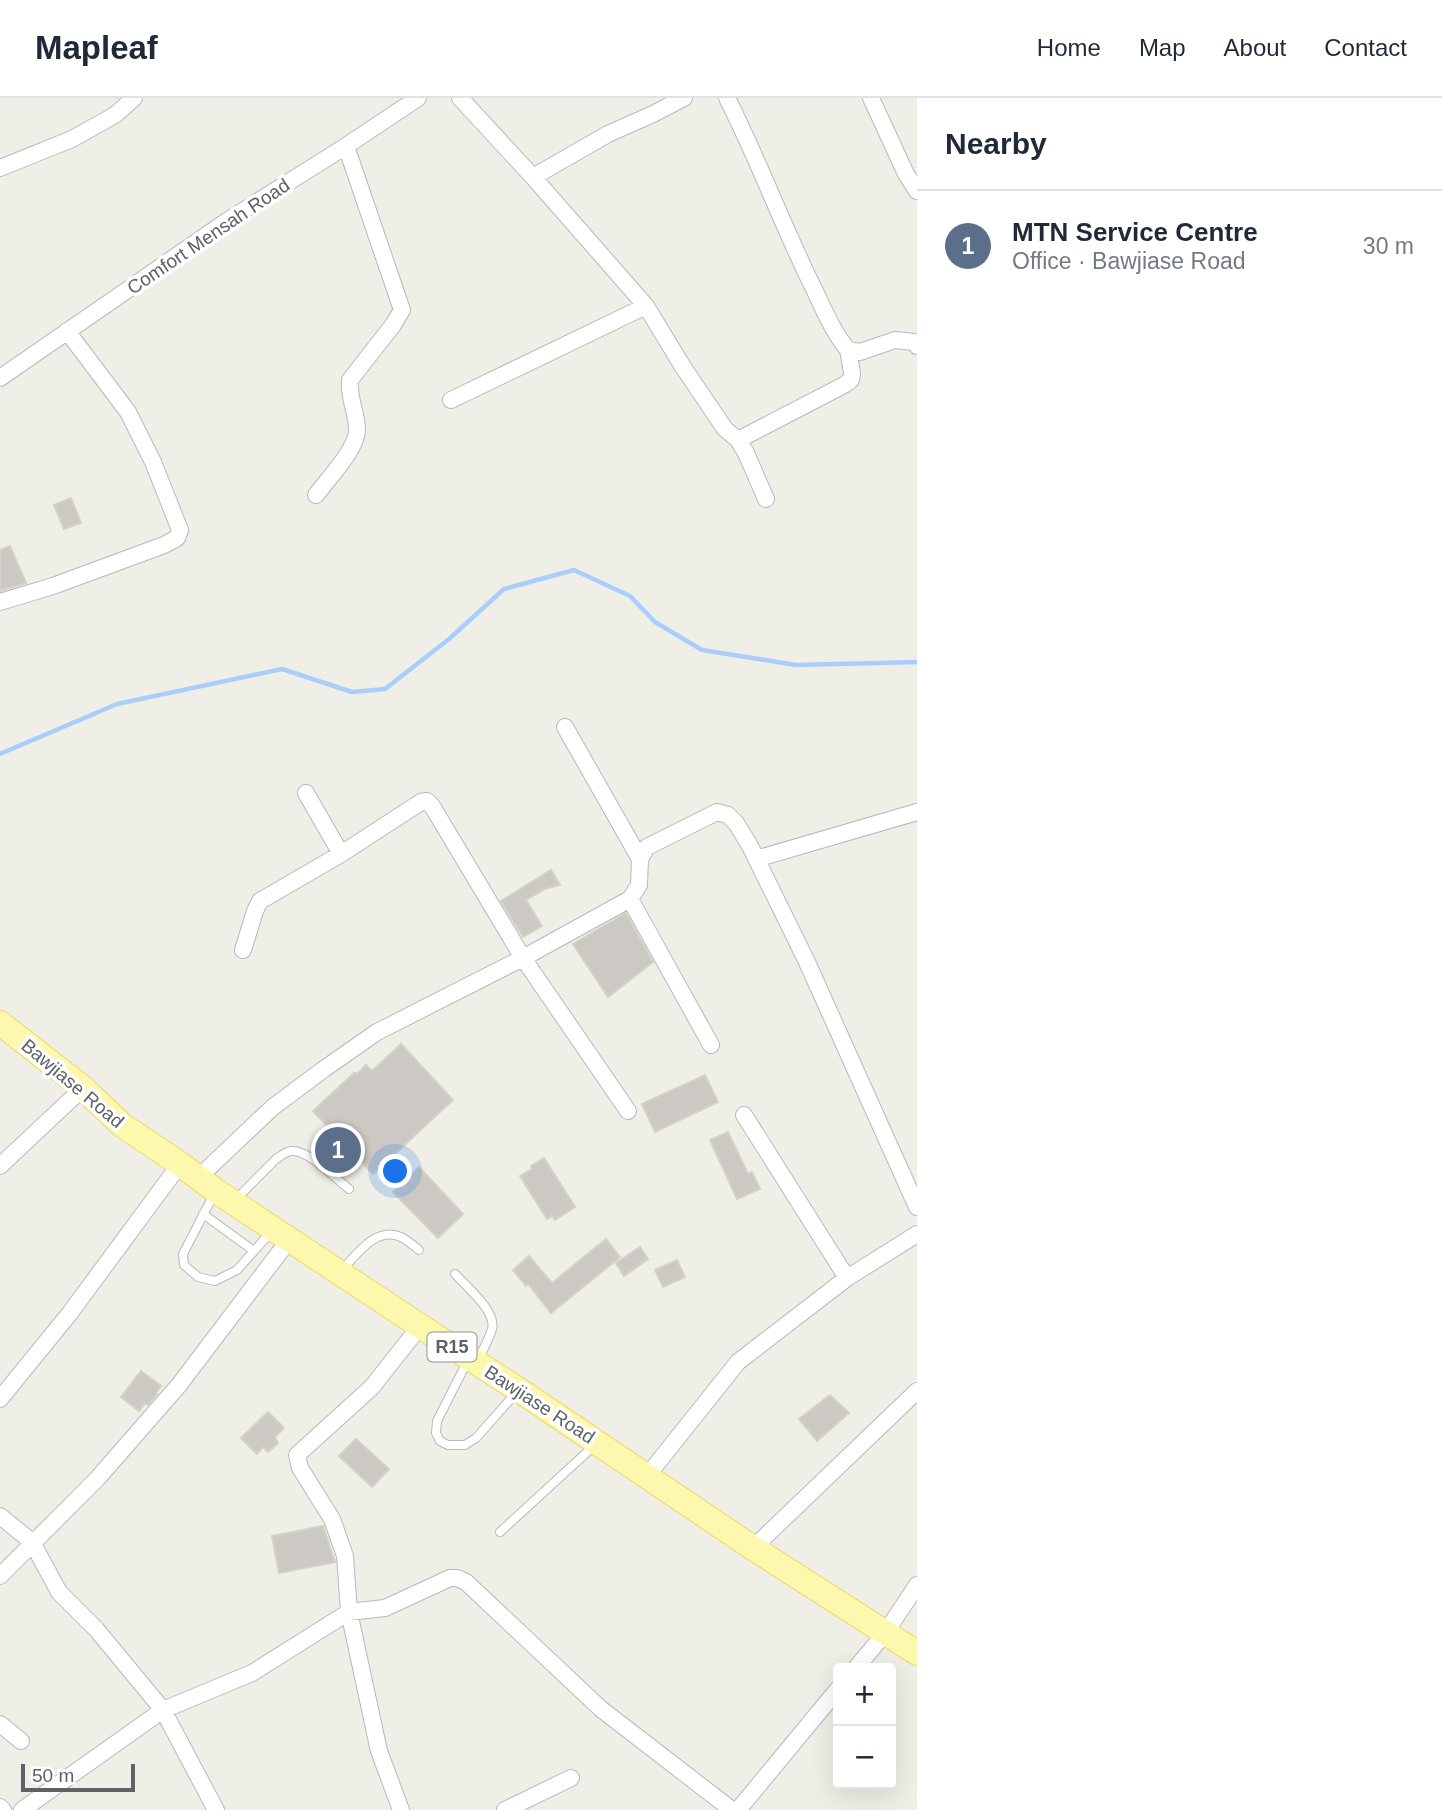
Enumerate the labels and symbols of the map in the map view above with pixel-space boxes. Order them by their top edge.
street label: Comfort Mensah Road [123,174,293,299]
street label: Bawjiase Road [17,1035,128,1132]
pin: 1 [315,1124,361,1176]
your location [378,1154,412,1188]
road number: R15 [428,1332,476,1362]
street label: Bawjiase Road [481,1361,599,1448]
scale bar [21,1761,135,1793]

